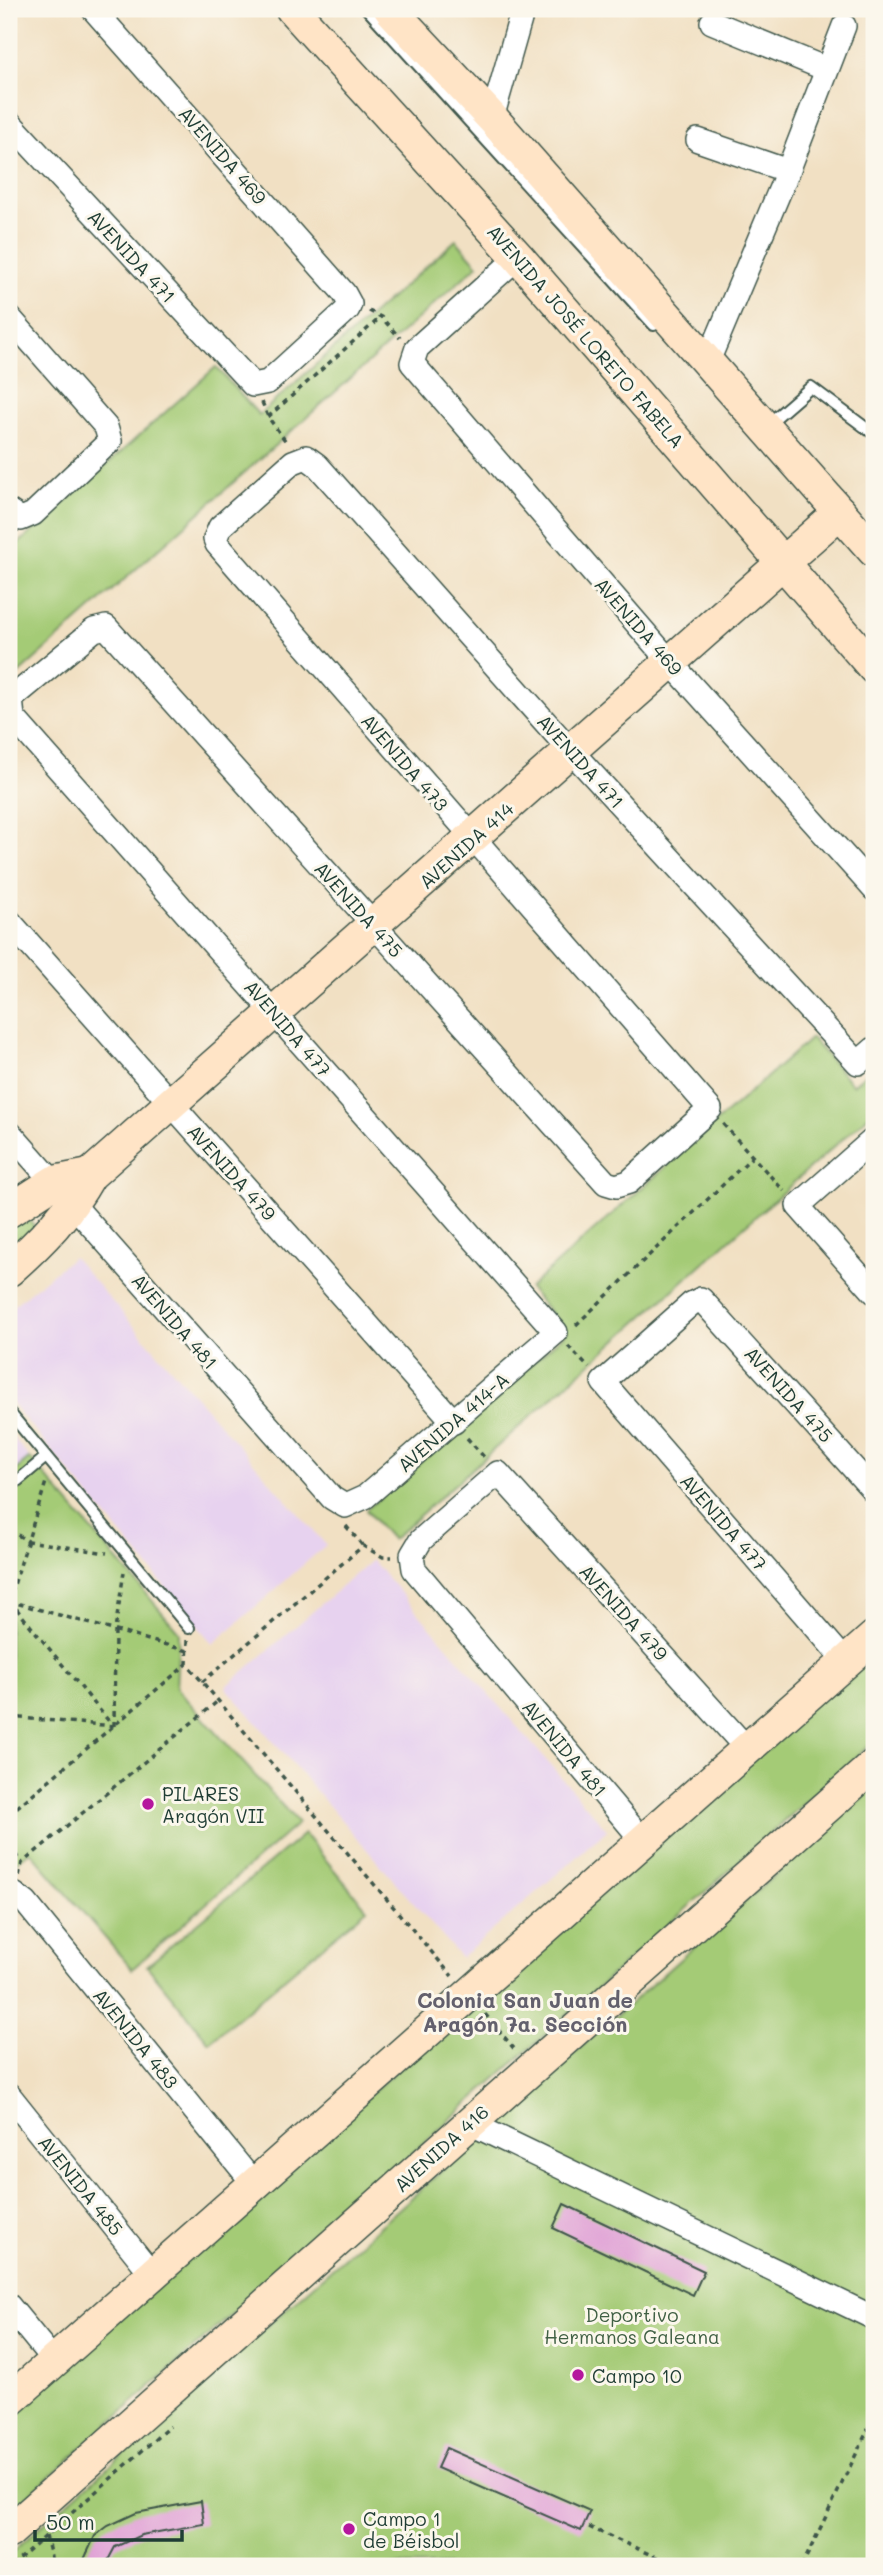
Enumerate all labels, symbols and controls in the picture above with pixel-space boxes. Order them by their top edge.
street label: AVENIDA 469 [174,101,272,209]
street label: AVENIDA 471 [83,204,181,308]
street label: AVENIDA JOSÉ LORETO FABELA [482,219,690,453]
street label: AVENIDA 469 [590,572,688,680]
street label: AVENIDA 473 [356,708,454,816]
street label: AVENIDA 471 [532,709,630,813]
street label: AVENIDA 414 [413,796,519,894]
street label: AVENIDA 475 [309,856,409,962]
street label: AVENIDA 477 [239,974,337,1082]
street label: AVENIDA 479 [182,1119,282,1225]
street label: AVENIDA 481 [126,1268,224,1374]
street label: AVENIDA 475 [739,1341,839,1447]
street label: AVENIDA 414-A [392,1367,514,1477]
street label: AVENIDA 477 [675,1468,773,1576]
street label: AVENIDA 479 [574,1559,674,1665]
street label: AVENIDA 481 [517,1694,613,1802]
place label: PILARES Aragón VII [162,1781,264,1828]
marker: PILARES Aragón VII [140,1796,156,1812]
street label: AVENIDA 483 [88,1983,184,2093]
district label: Colonia San Juan de Aragón 7a. Sección [417,1986,633,2037]
street label: AVENIDA 416 [388,2099,494,2197]
street label: AVENIDA 485 [33,2130,129,2240]
park label: Deportivo Hermanos Galeana [544,2302,720,2349]
place label: Campo 10 [592,2363,682,2388]
marker: Campo 10 [570,2367,586,2383]
scale bar [35,2498,182,2542]
place label: Campo 1 de Béisbol [363,2506,460,2553]
text: 50 m [46,2508,95,2535]
marker: Campo 1 de Béisbol [341,2521,357,2537]

